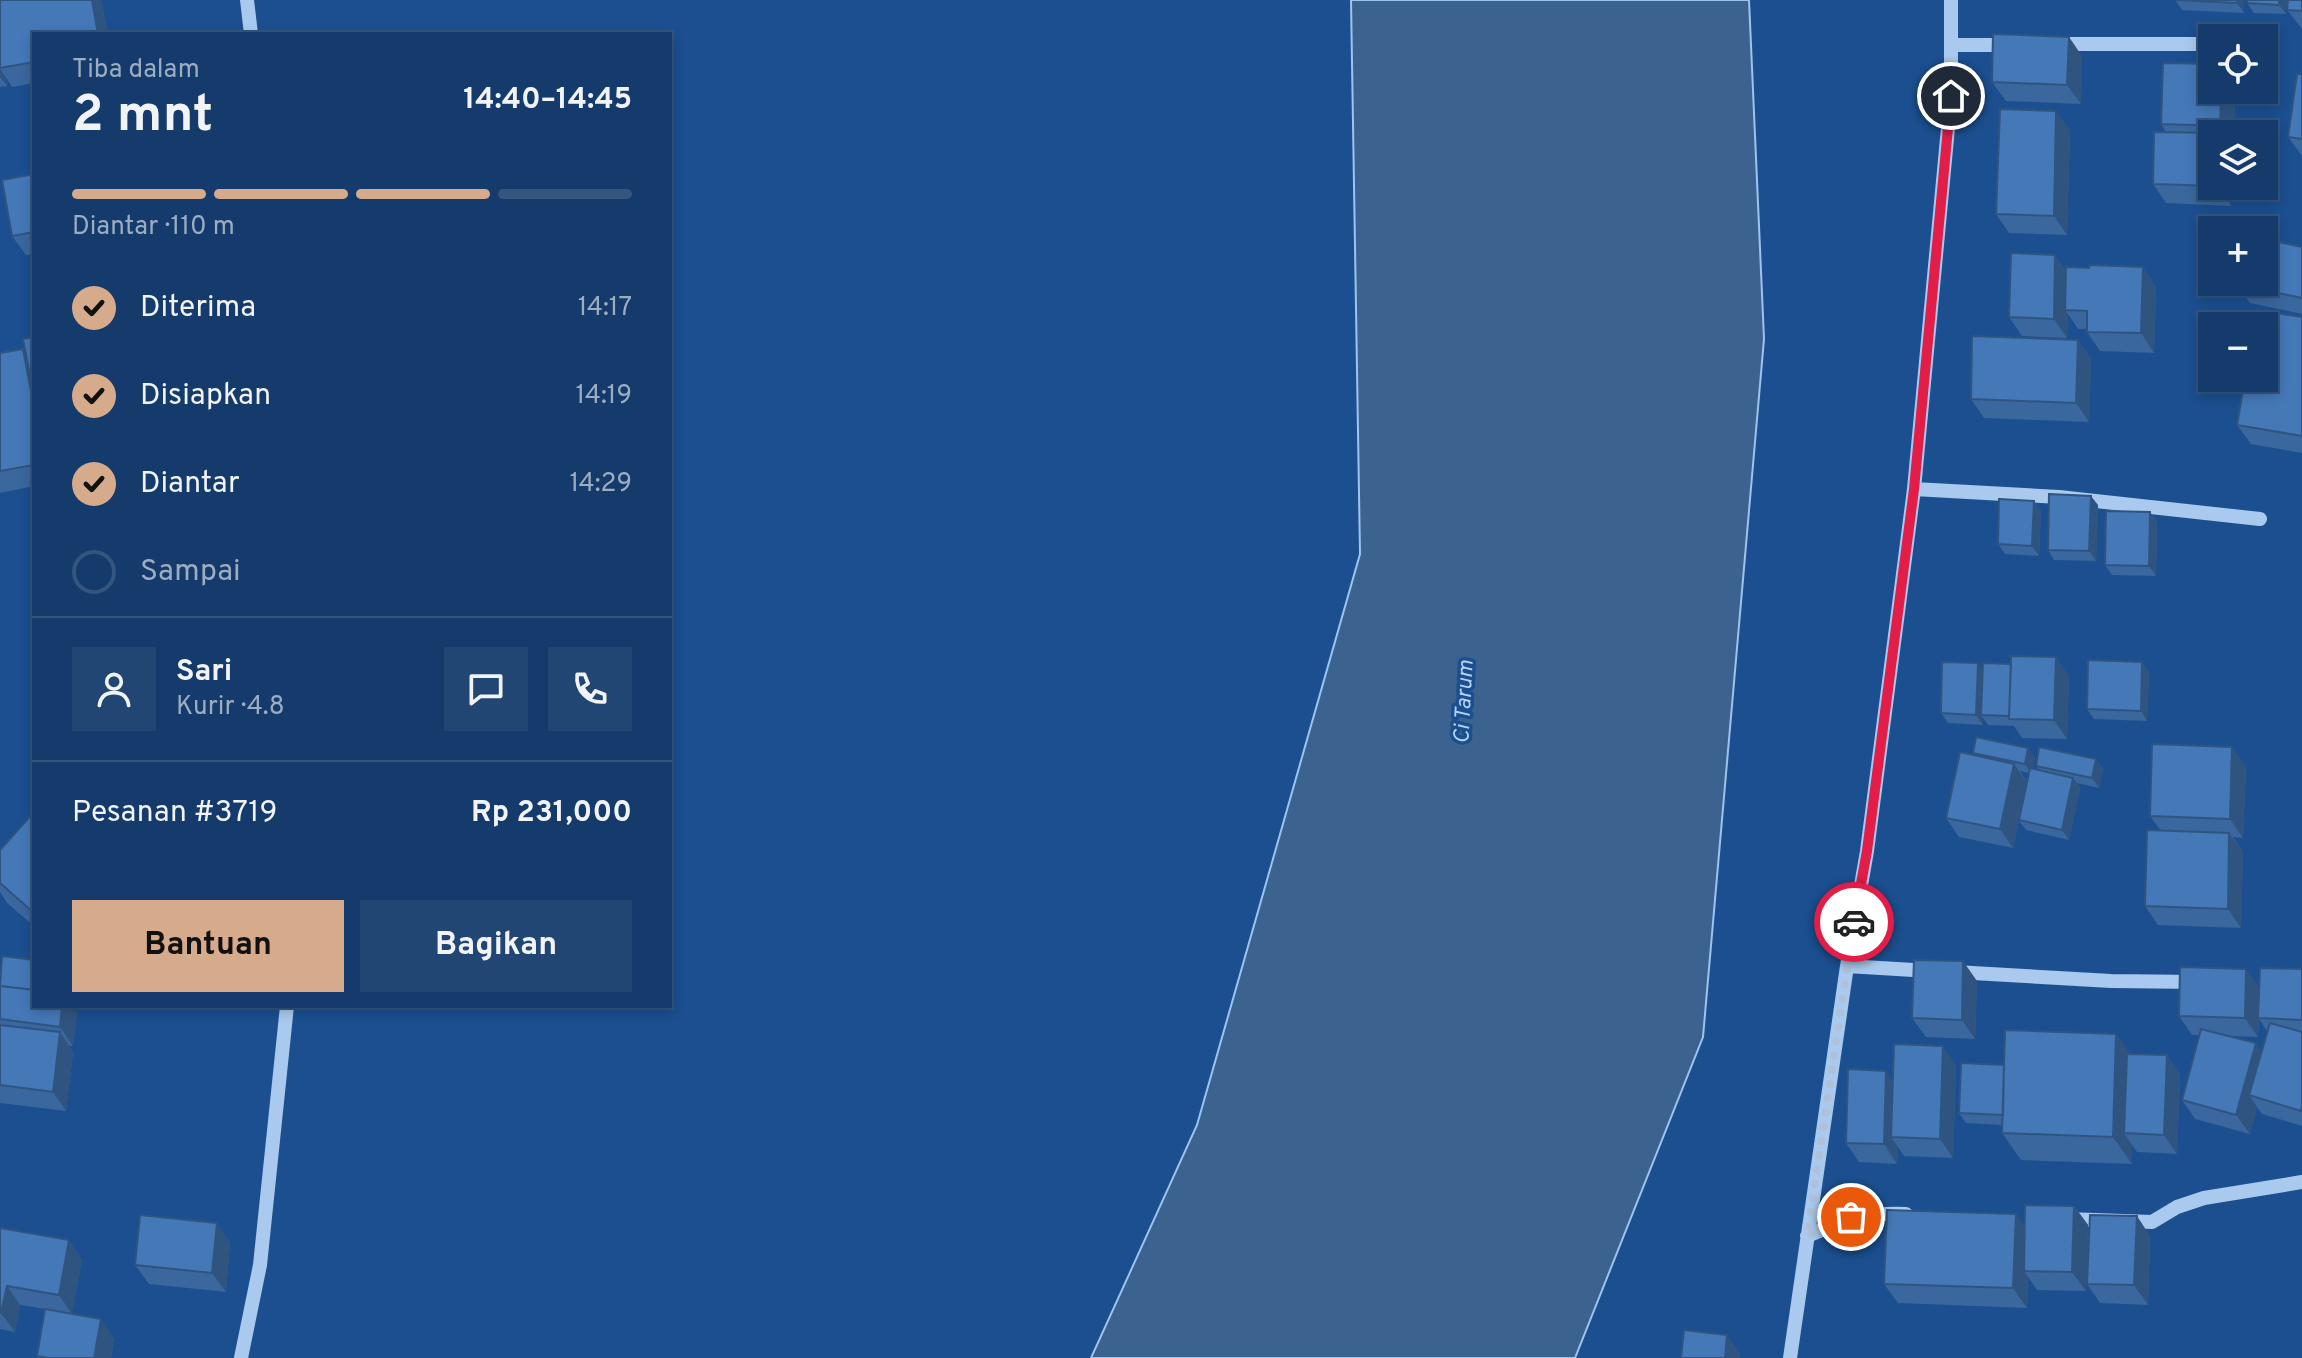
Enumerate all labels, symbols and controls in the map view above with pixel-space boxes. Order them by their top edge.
map controls [2198,24,2278,392]
button: locate [2198,24,2278,104]
text: Tiba dalam [72,54,200,87]
pin [1917,62,1985,130]
icon: home [1929,74,1973,118]
text: 14:40–14:45 [463,82,632,119]
text: 2 mnt [72,84,213,150]
button: layers [2198,120,2278,200]
text: Diantar · 110 m [72,211,235,244]
button: + [2198,216,2278,296]
icon: check [72,286,116,330]
text: Diterima [140,290,256,327]
text: 14:17 [578,292,632,325]
button: − [2198,312,2278,392]
icon: check [72,374,116,418]
text: Disiapkan [140,378,271,415]
text: 14:19 [576,380,632,413]
icon: check [72,462,116,506]
text: Diantar [140,466,240,503]
text: 14:29 [569,468,632,501]
text: Sampai [140,554,241,591]
button: person [72,647,156,731]
button: chat [444,647,528,731]
button: phone [548,647,632,731]
text: Sari [176,654,232,691]
water label: Ci Tarum [1449,659,1481,745]
text: Kurir · 4.8 [176,691,285,724]
text: Pesanan #3719 [72,795,277,832]
text: Rp 231,000 [471,795,632,832]
courier [1814,882,1894,962]
button: Bantuan [72,900,344,992]
button: Bagikan [360,900,632,992]
icon: car [1832,900,1876,944]
pin [1817,1183,1885,1251]
icon: bag [1829,1195,1873,1239]

